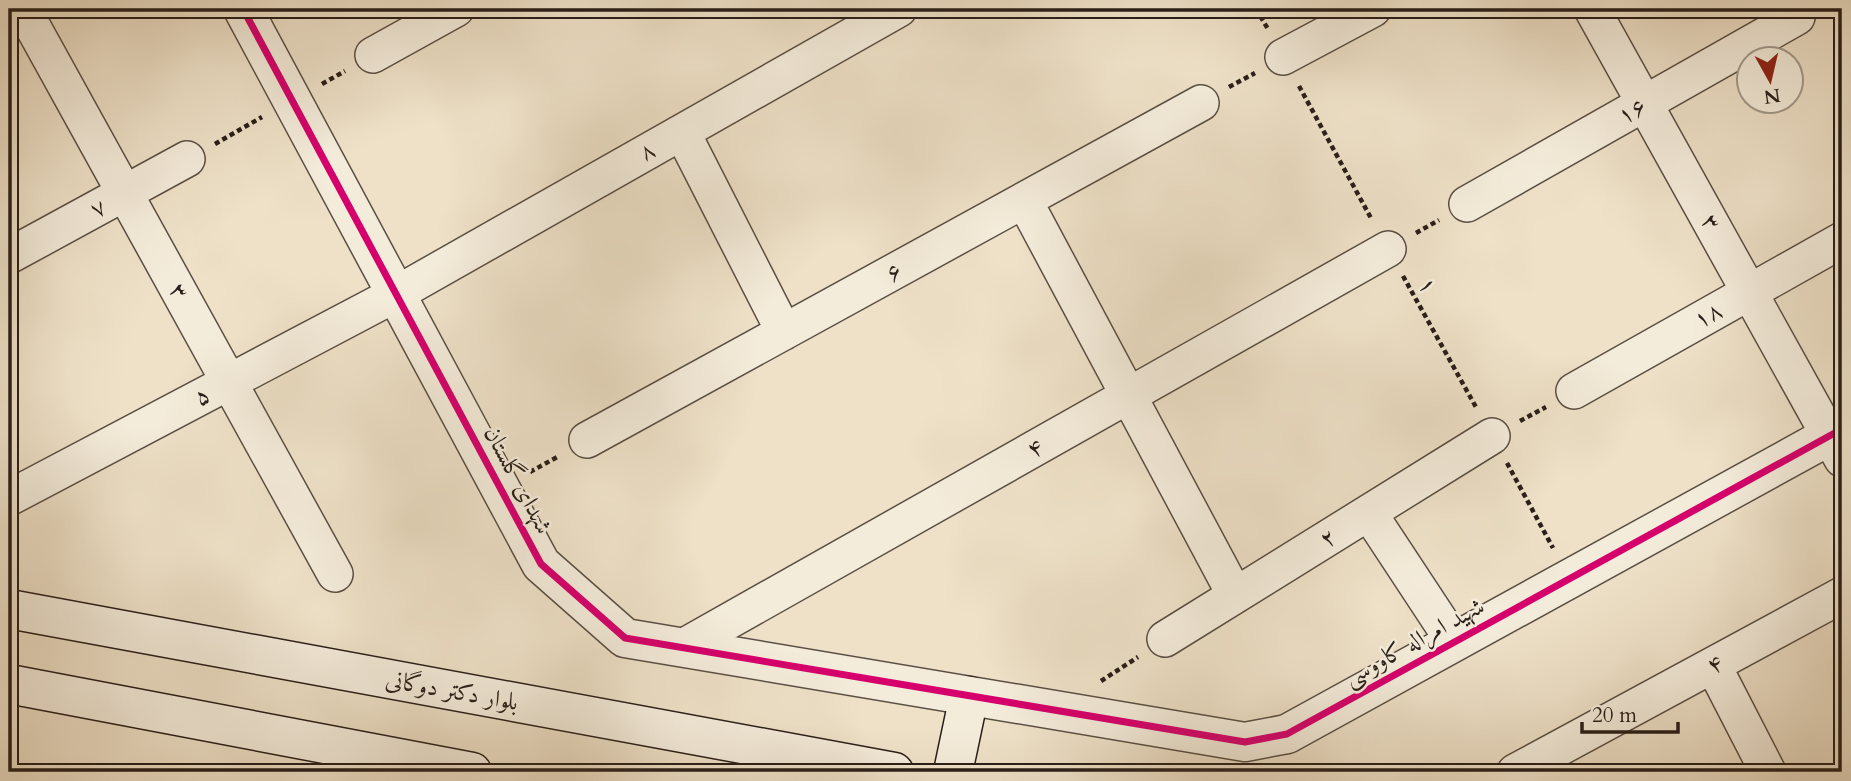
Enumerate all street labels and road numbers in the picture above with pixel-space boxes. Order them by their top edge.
street label: ۱۶ [1612,90,1652,132]
street label: ۸ [633,133,661,169]
street label: ۷ [84,190,112,226]
street label: ۳ [1693,208,1729,236]
street label: ۶ [880,254,908,290]
street label: ۱ [1410,271,1446,299]
street label: ۳ [161,277,197,305]
street label: ۱۸ [1688,294,1728,336]
street label: ۵ [188,378,216,414]
street label: شهدای گلستان [476,420,560,540]
street label: ۴ [1021,430,1049,466]
street label: ۲ [1313,520,1343,556]
street label: شهید امراله کاووسی [1338,590,1490,694]
street label: ۴ [1701,646,1729,682]
street label: بلوار دکتر دوگانی [383,663,521,719]

